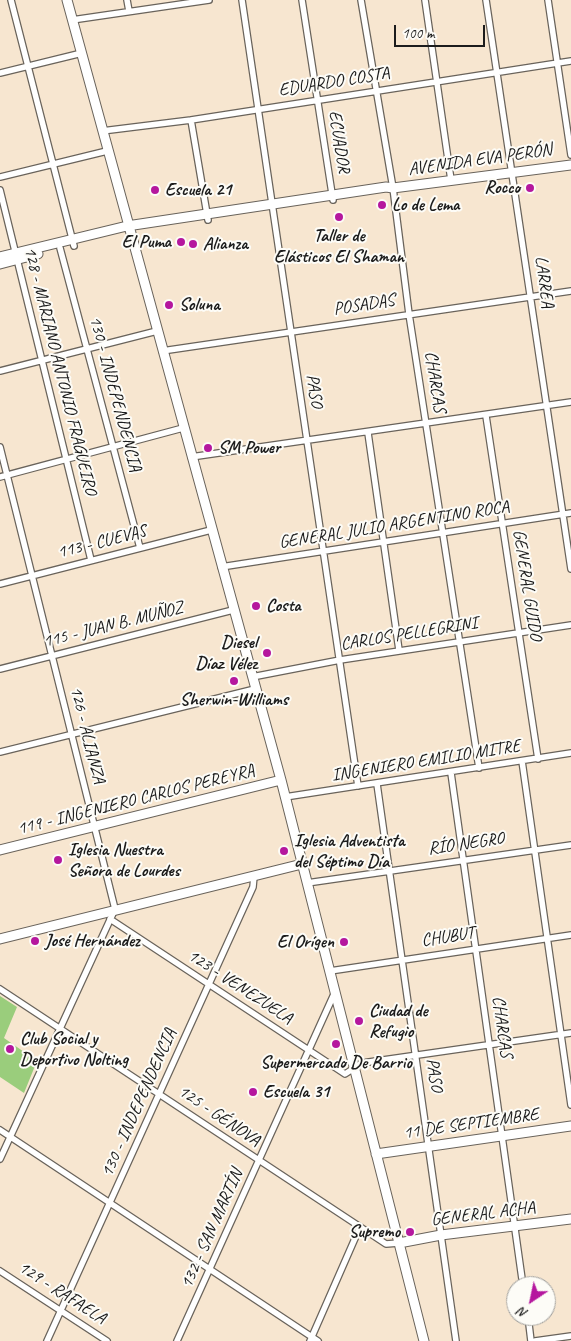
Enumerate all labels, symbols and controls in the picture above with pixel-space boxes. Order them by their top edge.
scale bar [396,15,487,47]
text: 100 m [402,24,434,43]
street label: EDUARDO COSTA [277,63,391,101]
street label: ECUADOR [323,109,355,175]
street label: AVENIDA EVA PERÓN [407,139,553,181]
place label: Rocco [484,177,520,199]
place label: Escuela 21 [165,179,231,201]
marker: Rocco [524,182,536,194]
marker: Escuela 21 [149,184,161,196]
place label: Lo de Lema [392,194,459,216]
marker: Lo de Lema [376,199,388,211]
marker: Taller de Elásticos El Shaman [333,211,345,223]
place label: Taller de Elásticos El Shaman [274,225,404,268]
place label: El Puma [122,231,171,253]
place label: Alianza [203,233,248,255]
marker: El Puma [175,236,187,248]
marker: Alianza [187,238,199,250]
street label: 128 - MARIANO ANTONIO FRAGUEIRO [19,245,101,497]
street label: LARREA [530,255,558,309]
street label: POSADAS [332,290,396,320]
place label: Soluna [179,294,220,316]
marker: Soluna [163,299,175,311]
street label: 130 - INDEPENDENCIA [84,314,146,474]
street label: CHARCAS [419,350,451,414]
street label: PASO [301,373,327,409]
place label: SM Power [218,437,280,459]
marker: SM Power [202,442,214,454]
street label: GENERAL JULIO ARGENTINO ROCA [277,496,511,554]
street label: 113 - CUEVAS [55,521,149,563]
street label: GENERAL GUIDO [508,528,546,642]
place label: Costa [266,595,301,617]
street label: 115 - JUAN B. MUÑOZ [41,597,185,653]
marker: Costa [250,600,262,612]
street label: CARLOS PELLEGRINI [339,613,479,655]
place label: Diesel Díaz Vélez [195,632,257,674]
marker: Diesel Díaz Vélez [261,647,273,659]
marker: Sherwin-Williams [228,675,240,687]
street label: 126 - ALIANZA [65,684,109,786]
place label: Sherwin-Williams [180,689,288,711]
street label: INGENIERO EMILIO MITRE [330,735,522,787]
street label: 119 - INGENIERO CARLOS PEREYRA [15,760,257,840]
street label: RÍO NEGRO [426,828,506,860]
place label: Iglesia Adventista del Séptimo Día [294,830,405,872]
place label: Iglesia Nuestra Señora de Lourdes [68,839,180,882]
marker: Iglesia Adventista del Séptimo Día [278,845,290,857]
marker: Iglesia Nuestra Señora de Lourdes [52,854,64,866]
street label: CHUBUT [420,922,476,952]
place label: José Hernández [45,930,140,952]
place label: El Orígen [277,931,334,953]
marker: José Hernández [29,935,41,947]
marker: El Orígen [338,936,350,948]
street label: 123 - VENEZUELA [183,945,297,1029]
street label: CHARCAS [487,995,517,1059]
place label: Ciudad de Refugio [369,1000,427,1042]
marker: Ciudad de Refugio [353,1015,365,1027]
street label: 130 - INDEPENDENCIA [97,1025,181,1181]
place label: Club Social y Deportivo Nolting [20,1028,128,1070]
marker: Supermercado De Barrio [330,1038,342,1050]
marker: Club Social y Deportivo Nolting [4,1043,16,1055]
place label: Supermercado De Barrio [260,1052,412,1074]
street label: PASO [421,1057,447,1093]
street label: 125 - GÉNOVA [174,1081,264,1151]
place label: Escuela 31 [263,1081,329,1103]
marker: Escuela 31 [247,1086,259,1098]
street label: 11 DE SEPTIEMBRE [402,1104,540,1144]
street label: 132 - SAN MARTÍN [176,1166,248,1292]
street label: GENERAL ACHA [430,1197,536,1231]
place label: Supremo [349,1221,400,1243]
marker: Supremo [404,1226,416,1238]
street label: 129 - RAFAELA [14,1257,110,1329]
north arrow [506,1276,556,1326]
text: N [515,1304,531,1322]

